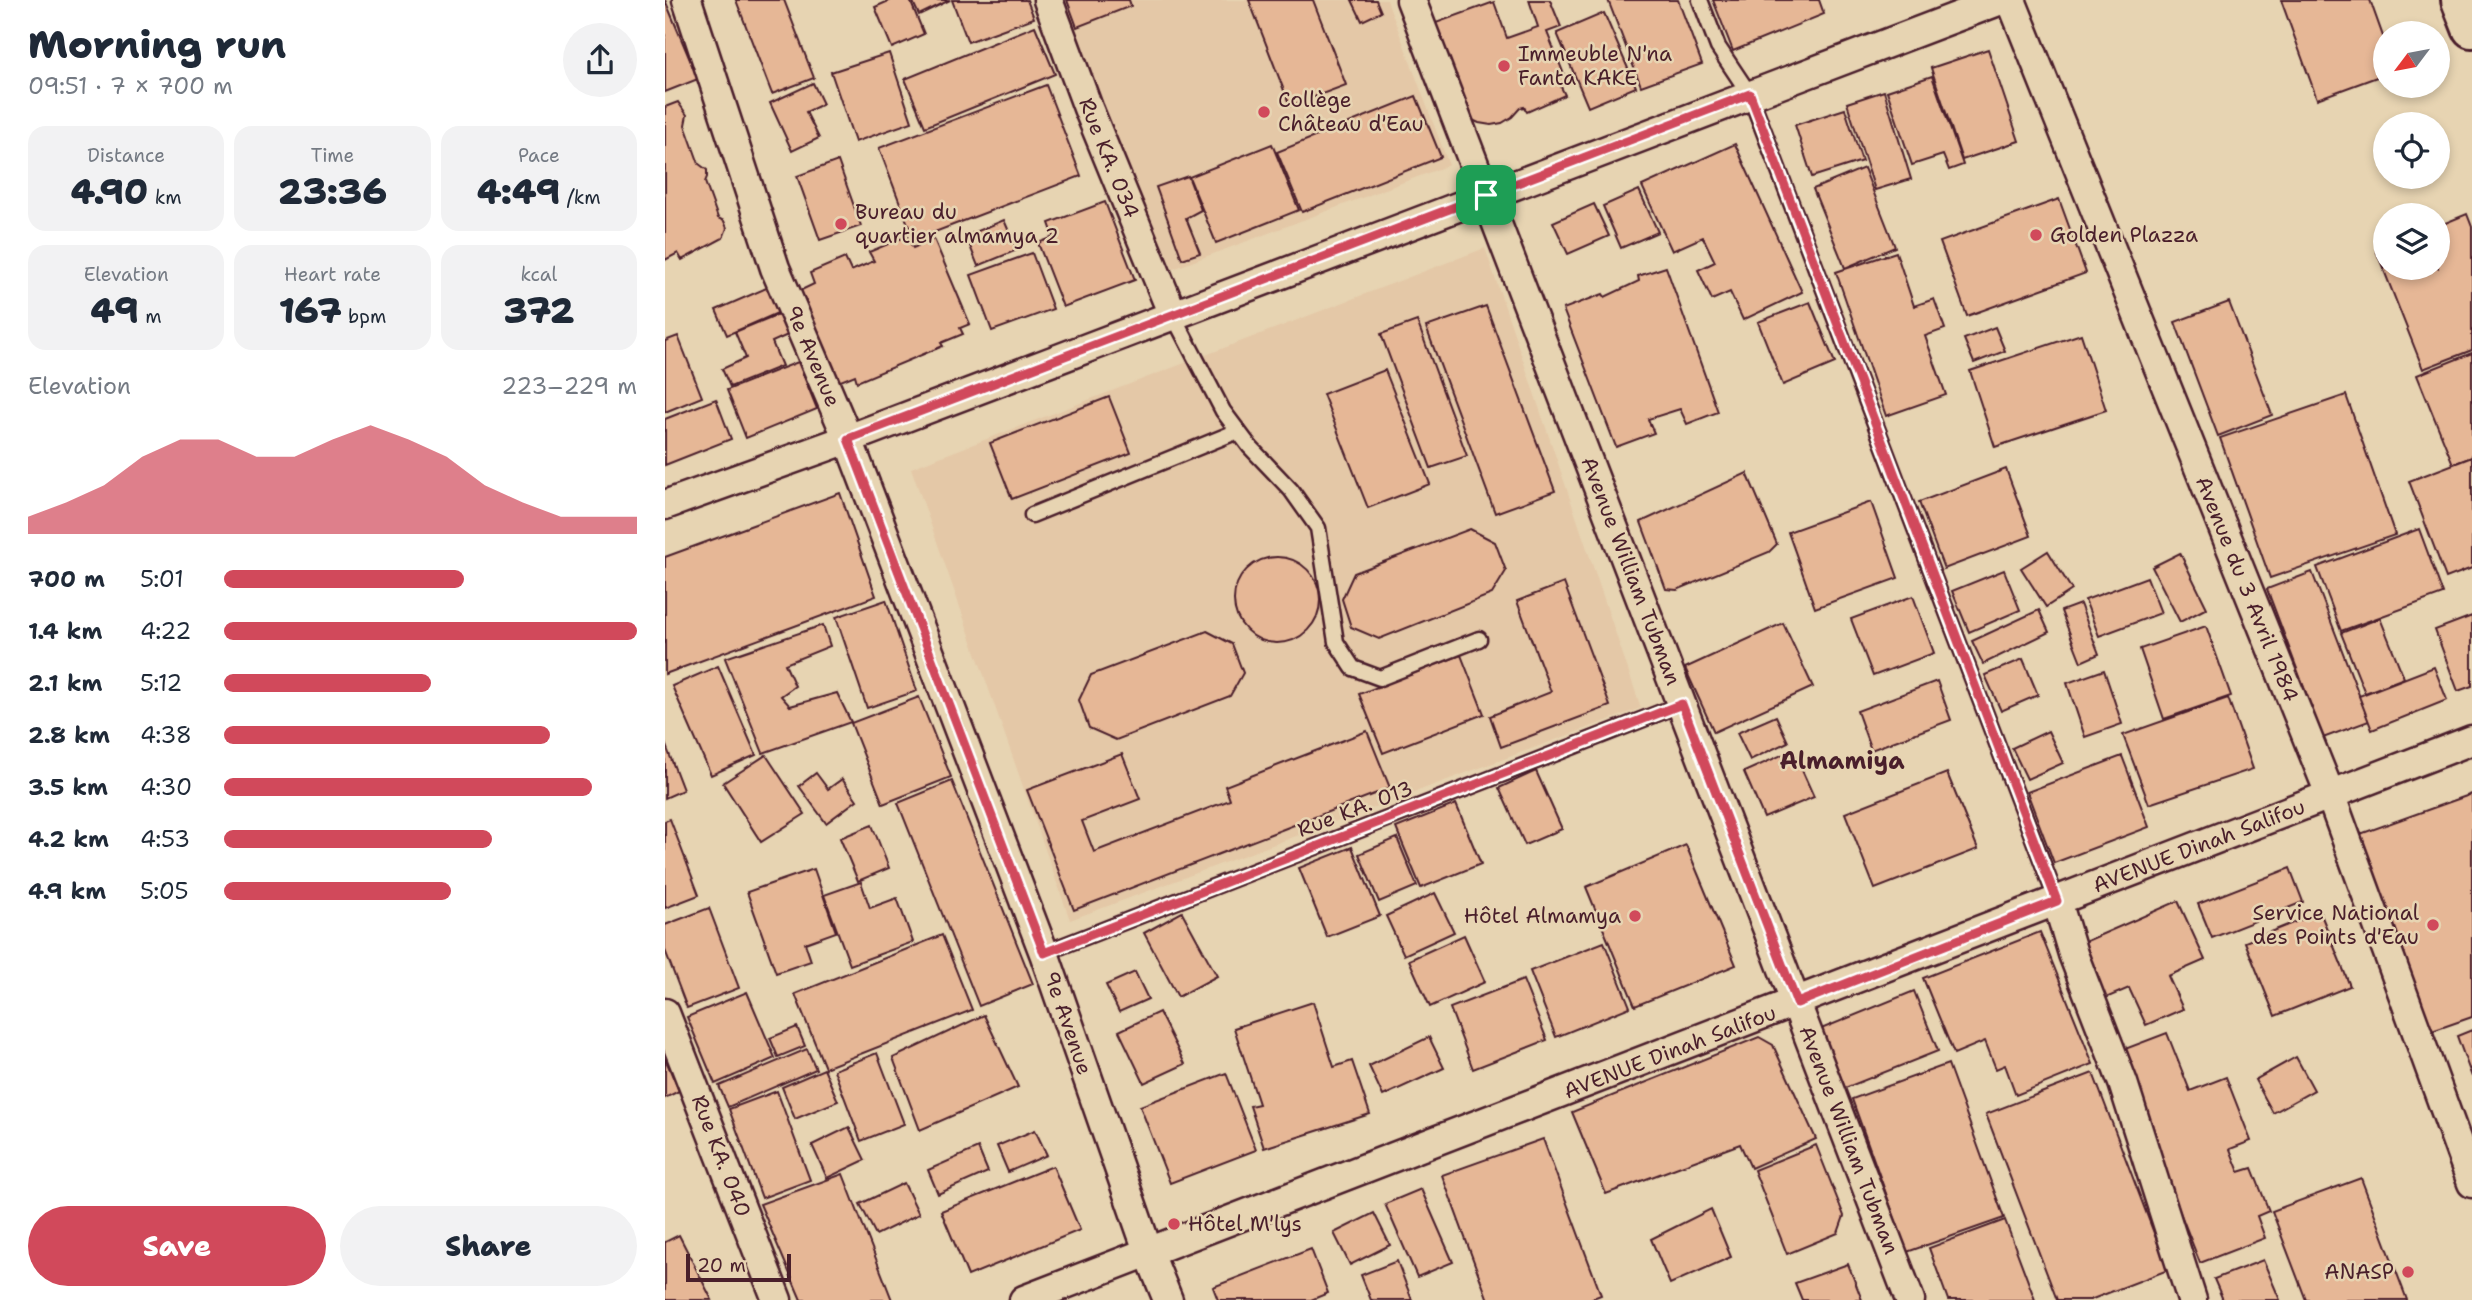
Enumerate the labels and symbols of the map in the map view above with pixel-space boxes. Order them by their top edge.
north arrow [2373,21,2450,98]
place label: Immeuble N'na Fanta KAKE [1518,40,1672,92]
marker: Immeuble N'na Fanta KAKE [1496,58,1512,74]
place label: Collège Château d'Eau [1278,86,1424,138]
street label: Rue KA. 034 [1072,94,1146,222]
marker: Collège Château d'Eau [1256,104,1272,120]
pin [1456,165,1516,225]
place label: Bureau du quartier almamya 2 [855,198,1059,250]
marker: Bureau du quartier almamya 2 [833,216,849,232]
place label: Golden Plazza [2050,221,2198,249]
marker: Golden Plazza [2028,227,2044,243]
street label: 9e Avenue [779,301,847,411]
street label: Avenue William Tubman [1574,453,1688,689]
street label: Avenue du 3 Avril 1984 [2189,472,2305,706]
district label: Almamiya [1779,745,1905,777]
street label: Rue KA. 013 [1293,774,1417,844]
street label: AVENUE Dinah Salifou [2089,793,2309,899]
place label: Service National des Points d'Eau [2253,899,2420,951]
place label: Hôtel Almamya [1464,902,1621,930]
marker: Hôtel Almamya [1627,908,1643,924]
marker: Service National des Points d'Eau [2425,917,2441,933]
street label: 9e Avenue [1037,967,1099,1079]
street label: AVENUE Dinah Salifou [1560,999,1780,1105]
street label: Avenue William Tubman [1792,1022,1906,1258]
street label: Rue KA. 040 [685,1091,757,1221]
place label: Hôtel M'lys [1188,1210,1302,1238]
marker: Hôtel M'lys [1166,1216,1182,1232]
scale bar [686,1251,791,1283]
place label: ANASP [2324,1258,2394,1286]
marker: ANASP [2400,1264,2416,1280]

